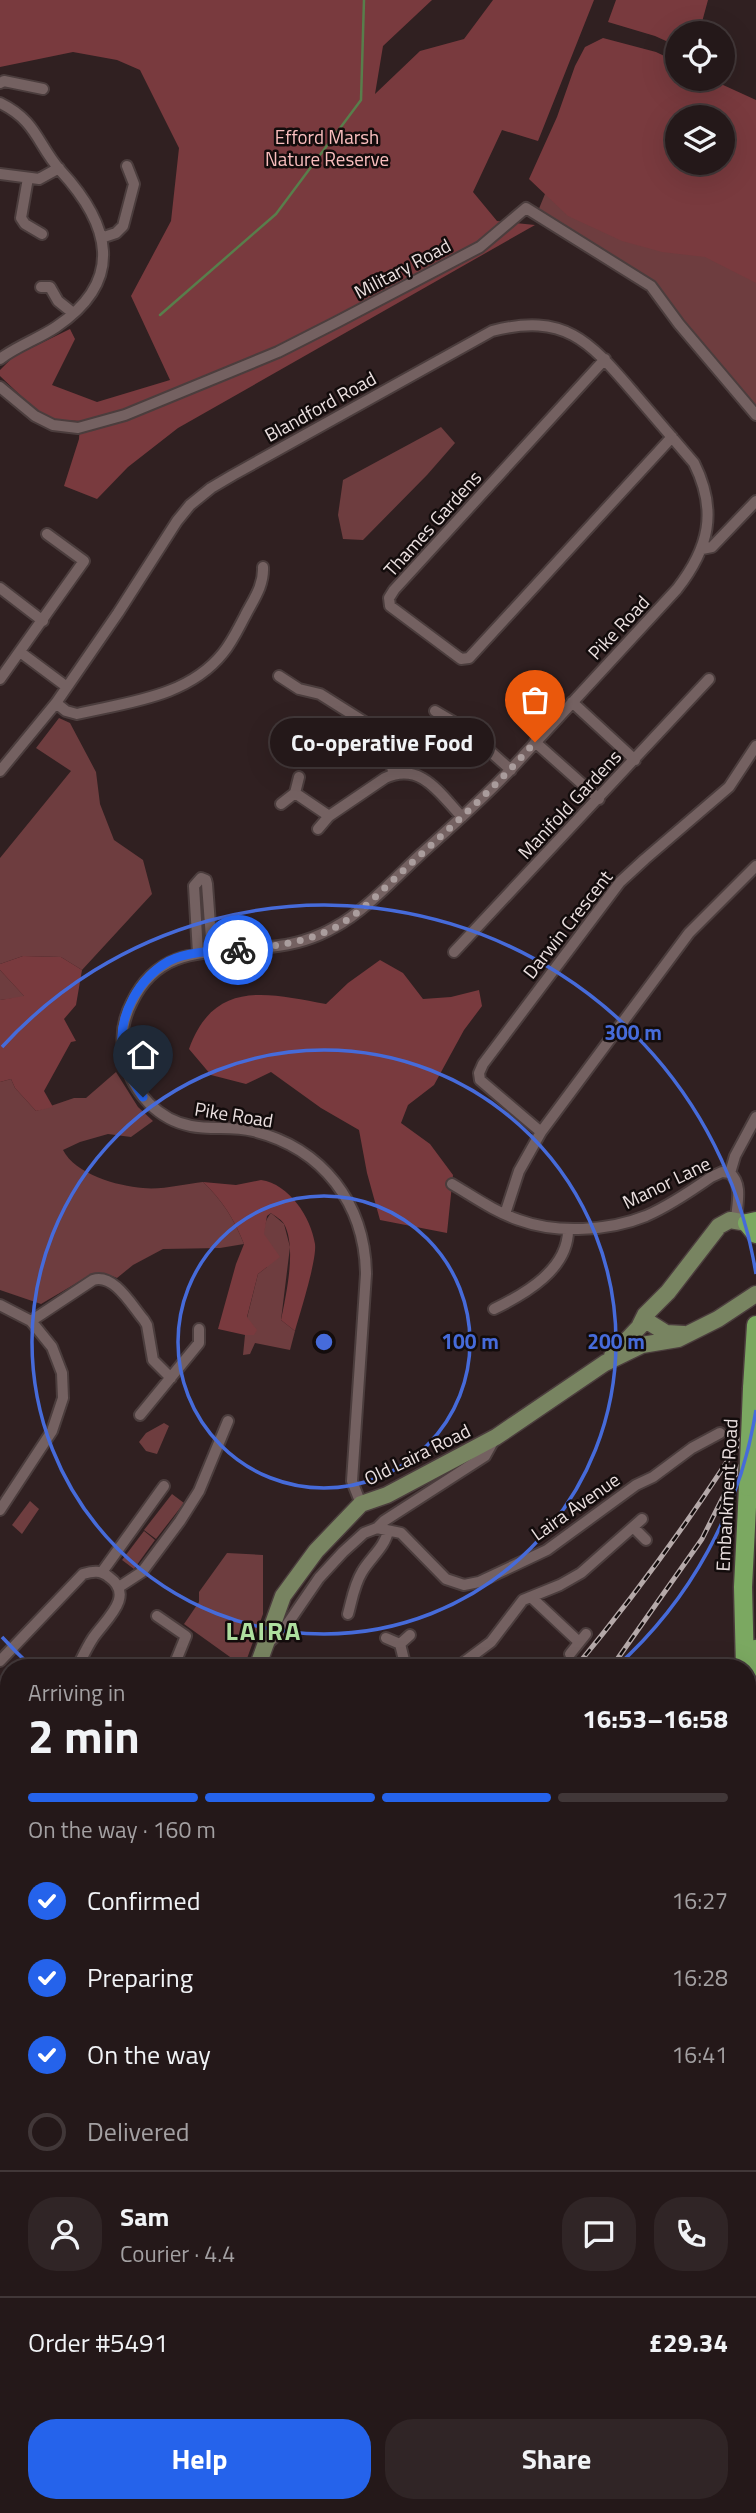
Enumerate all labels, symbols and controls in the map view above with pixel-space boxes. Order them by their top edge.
map controls [665,21,735,175]
button: locate [665,21,735,91]
button: layers [665,105,735,175]
park label: Efford Marsh Nature Reserve [265,122,389,173]
street label: Military Road [348,230,456,306]
street label: Blandford Road [259,363,381,449]
street label: Thames Gardens [376,463,488,583]
street label: Pike Road [580,588,656,666]
pin [505,670,565,742]
icon: bag [516,681,554,719]
callout: Co-operative Food [269,718,493,766]
text: Co-operative Food [291,725,473,760]
street label: Manifold Gardens [510,742,628,865]
street label: Darwin Crescent [515,863,619,985]
courier [203,915,273,985]
icon: bike [219,931,257,969]
text: 300 m [604,1016,662,1048]
pin [113,1025,173,1097]
icon: home [124,1036,162,1074]
street label: Pike Road [193,1093,275,1135]
street label: Manor Lane [617,1148,715,1216]
text: 100 m [441,1325,499,1357]
text: 200 m [587,1325,645,1357]
centre of rings [312,1330,336,1354]
street label: Old Laira Road [359,1416,475,1492]
street label: Embankment Road [708,1418,744,1572]
street label: Laira Avenue [525,1465,625,1547]
district label: LAIRA [226,1611,302,1650]
text: Arriving in [28,1675,125,1710]
text: 16:53–16:58 [582,1699,728,1738]
text: 2 min [28,1701,140,1771]
text: On the way · 160 m [28,1812,216,1847]
text: Confirmed [87,1881,201,1920]
icon: check [28,1882,66,1920]
text: 16:27 [671,1883,728,1918]
text: Preparing [87,1958,193,1997]
icon: check [28,1959,66,1997]
text: 16:28 [671,1960,728,1995]
text: On the way [87,2035,211,2074]
icon: check [28,2036,66,2074]
text: 16:41 [671,2037,728,2072]
text: Delivered [87,2112,190,2151]
button: person [28,2197,102,2271]
text: Sam [120,2197,169,2236]
button: chat [562,2197,636,2271]
button: phone [654,2197,728,2271]
text: Courier · 4.4 [120,2236,235,2271]
text: Order #5491 [28,2323,168,2362]
text: £29.34 [649,2323,728,2362]
button: Help [28,2419,371,2499]
button: Share [385,2419,728,2499]

